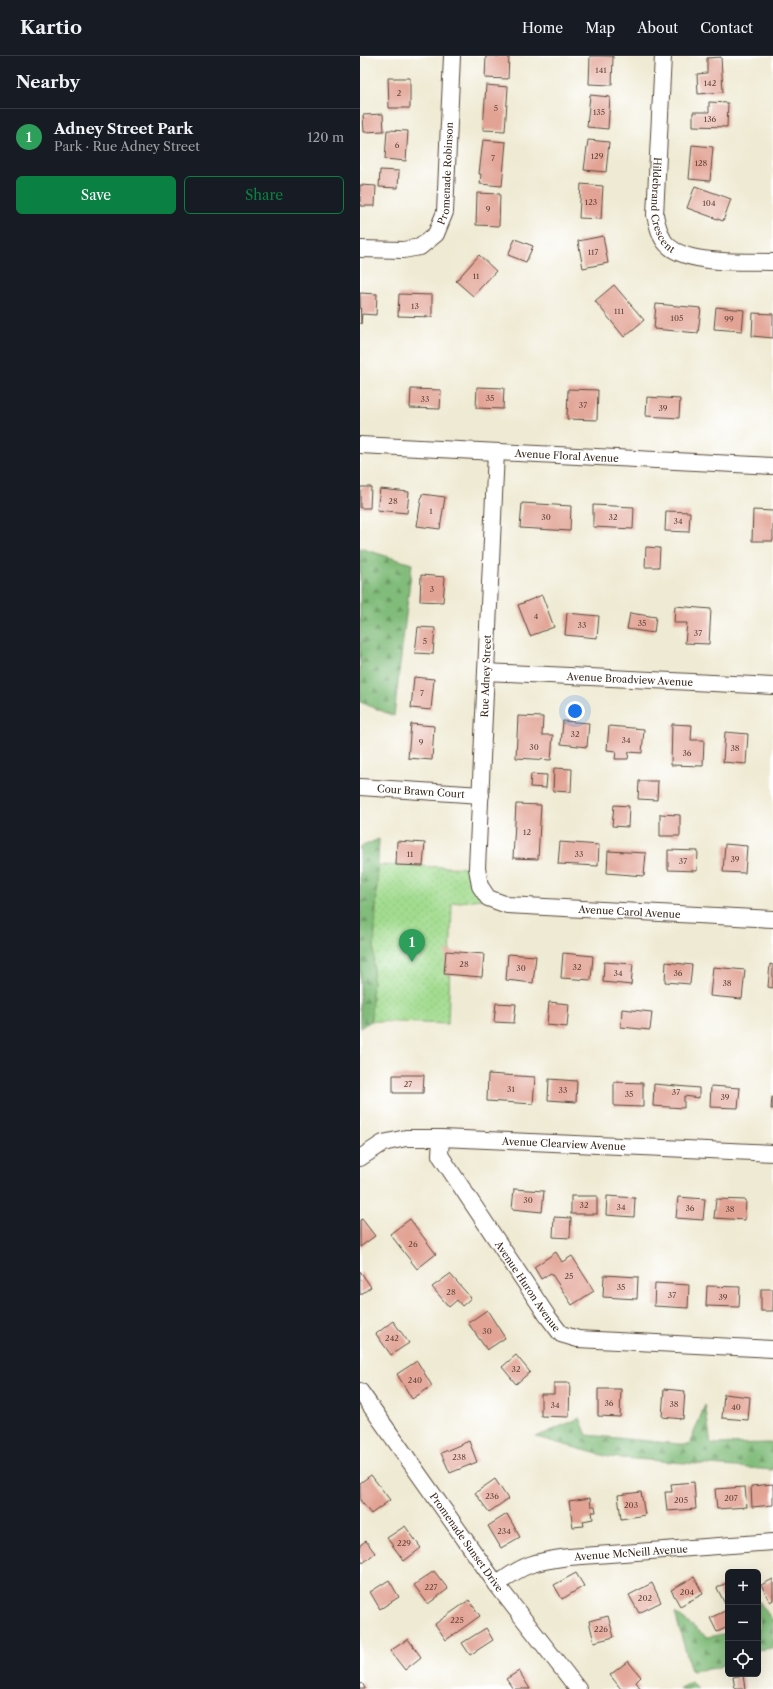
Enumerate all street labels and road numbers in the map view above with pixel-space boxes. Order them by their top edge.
street label: Promenade Robinson [434,121,456,227]
street label: Hildebrand Crescent [648,157,678,256]
street label: Avenue Floral Avenue [513,446,619,465]
street label: Rue Adney Street [478,634,494,718]
street label: Avenue Broadview Avenue [565,669,694,689]
street label: Cour Brawn Court [377,782,466,800]
street label: Avenue Carol Avenue [577,902,681,921]
street label: Avenue Clearview Avenue [501,1134,626,1153]
street label: Avenue Huron Avenue [492,1237,564,1335]
street label: Promenade Sunset Drive [427,1490,506,1595]
street label: Avenue McNeill Avenue [573,1542,689,1563]

